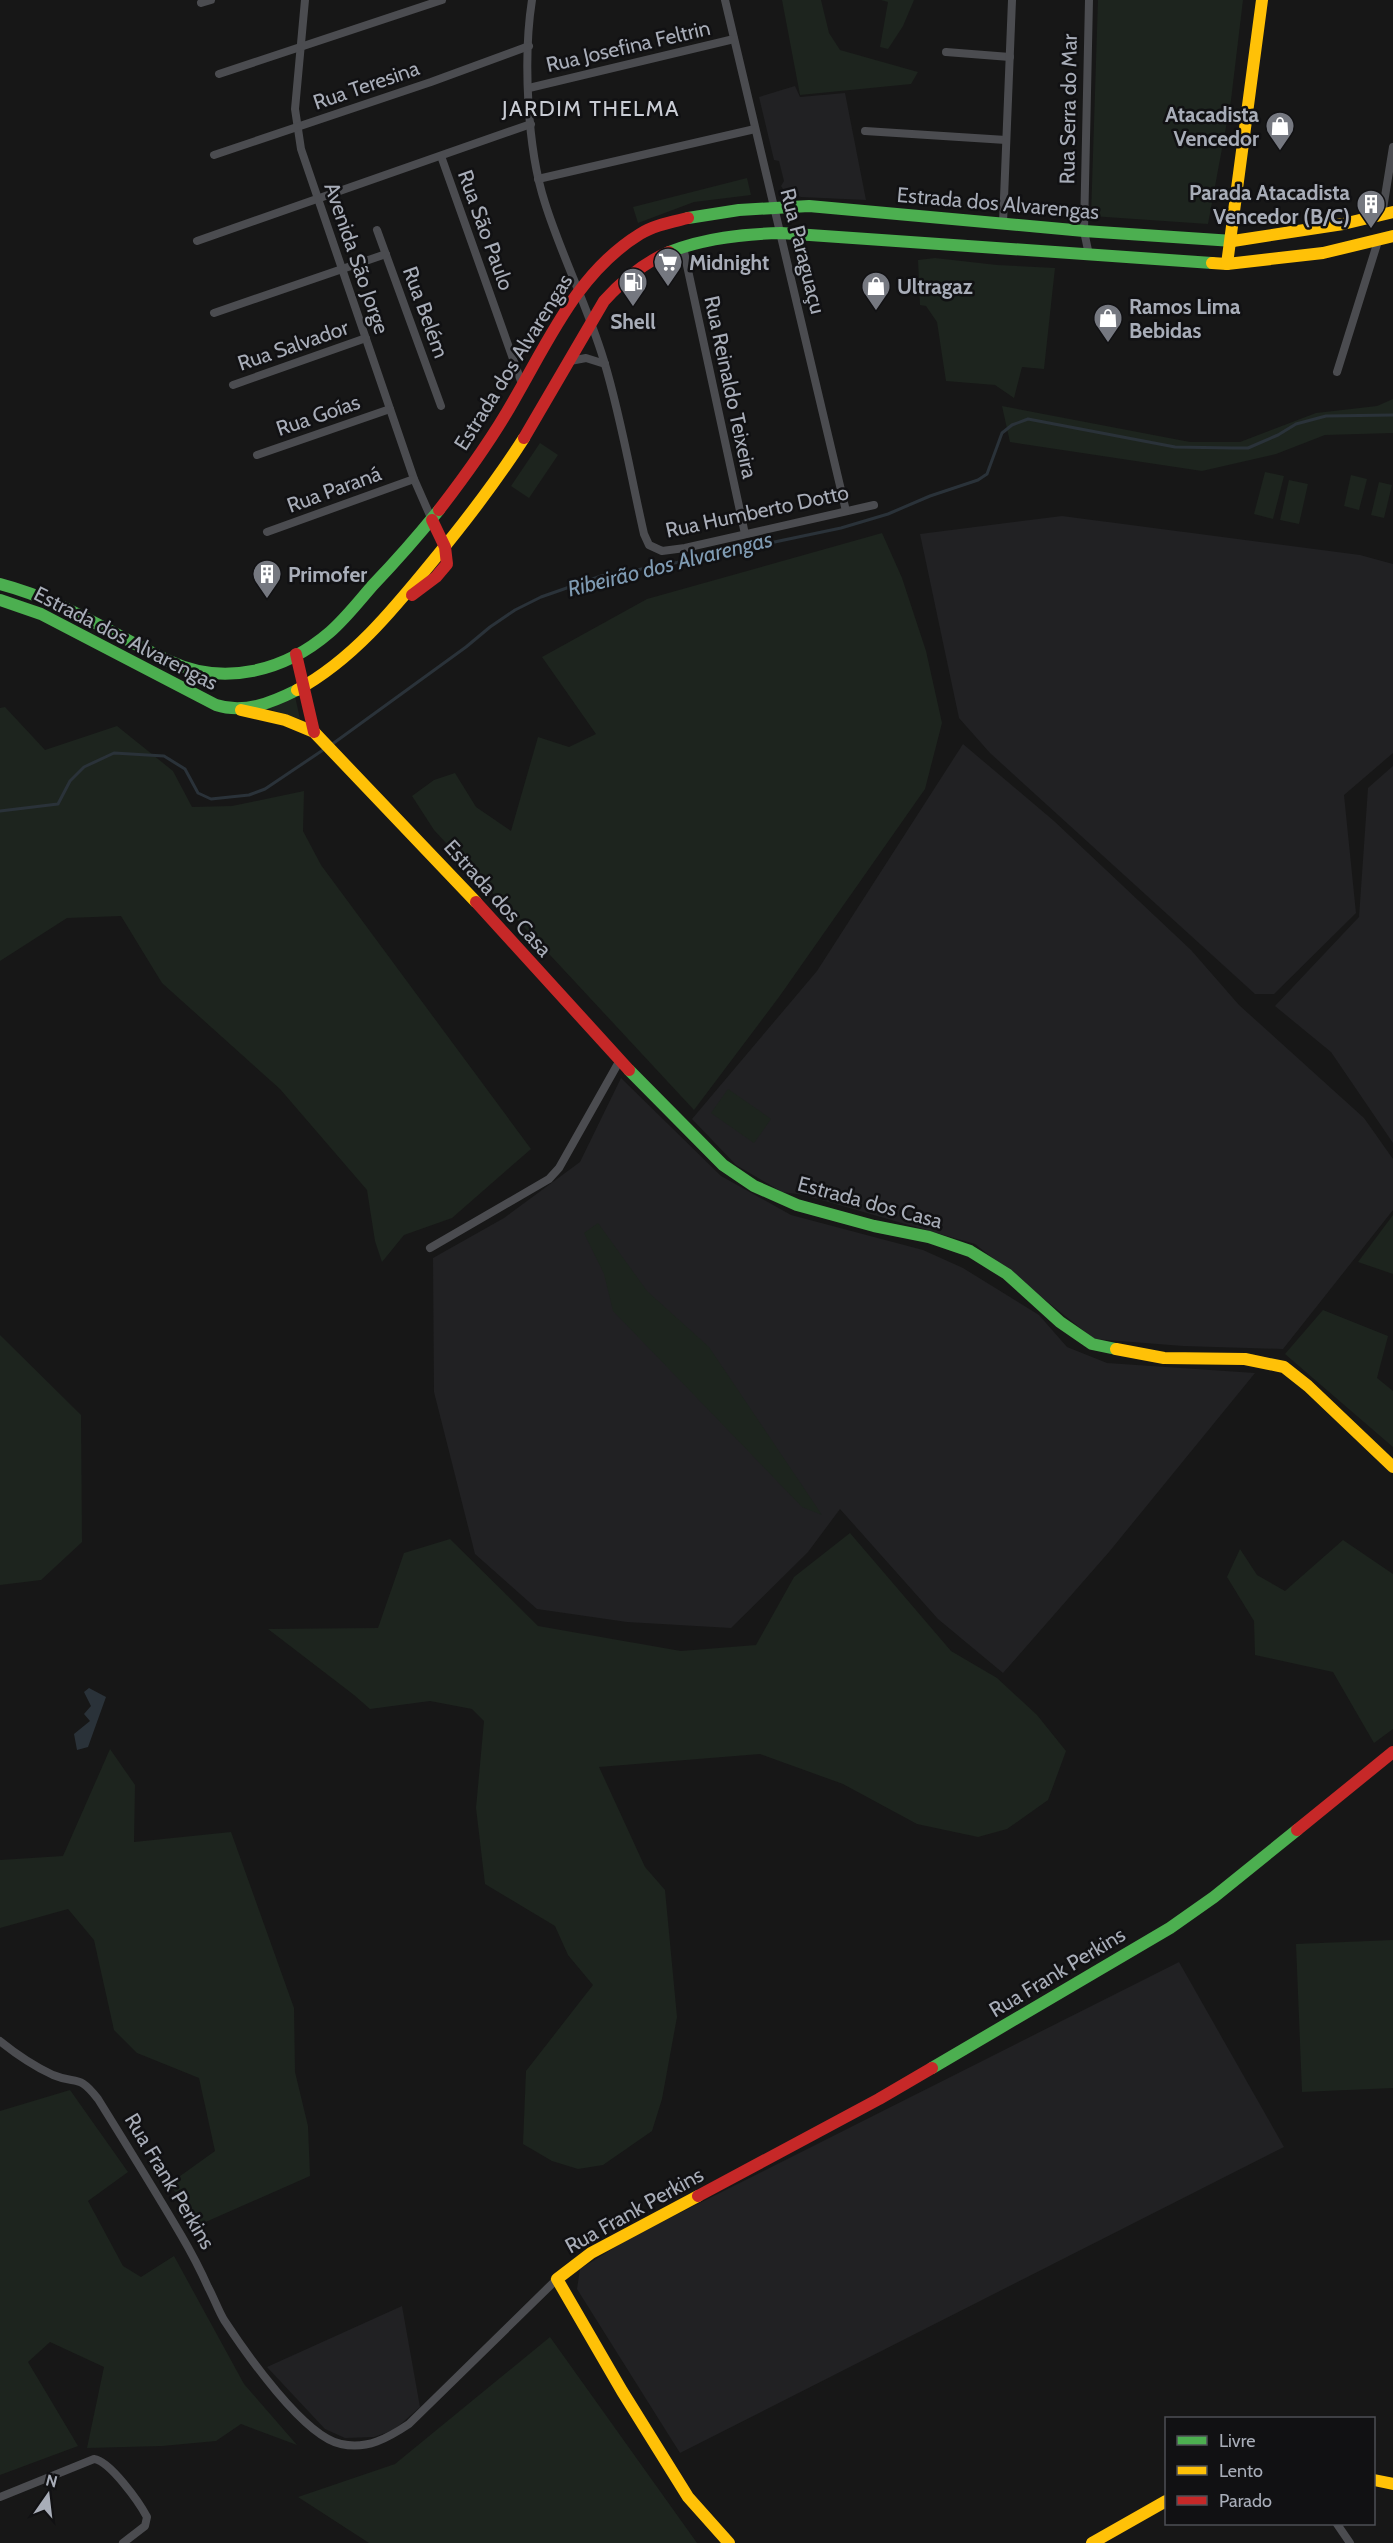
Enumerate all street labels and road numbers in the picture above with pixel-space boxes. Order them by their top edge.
street label: Rua Josefina Feltrin [543,15,713,77]
street label: Rua Serra do Mar [1054,33,1082,185]
street label: Rua Teresina [310,55,422,115]
street label: Rua São Paulo [453,167,519,293]
street label: Avenida São Jorge [319,179,395,337]
street label: Estrada dos Alvarengas [896,182,1100,224]
street label: Rua Paraguaçu [775,186,831,316]
street label: Rua Belém [398,263,454,361]
street label: Estrada dos Alvarengas [449,269,578,455]
street label: Rua Reinaldo Teixeira [699,293,763,481]
street label: Rua Salvador [234,314,352,376]
street label: Rua Goías [273,389,363,441]
street label: Rua Paraná [283,460,385,518]
street label: Rua Humberto Dotto [663,479,851,543]
street label: Estrada dos Alvarengas [30,581,222,695]
street label: Estrada dos Casa [439,834,557,962]
street label: Estrada dos Casa [795,1171,945,1233]
street label: Rua Frank Perkins [985,1921,1130,2022]
street label: Rua Frank Perkins [120,2109,221,2254]
street label: Rua Frank Perkins [561,2162,708,2258]

